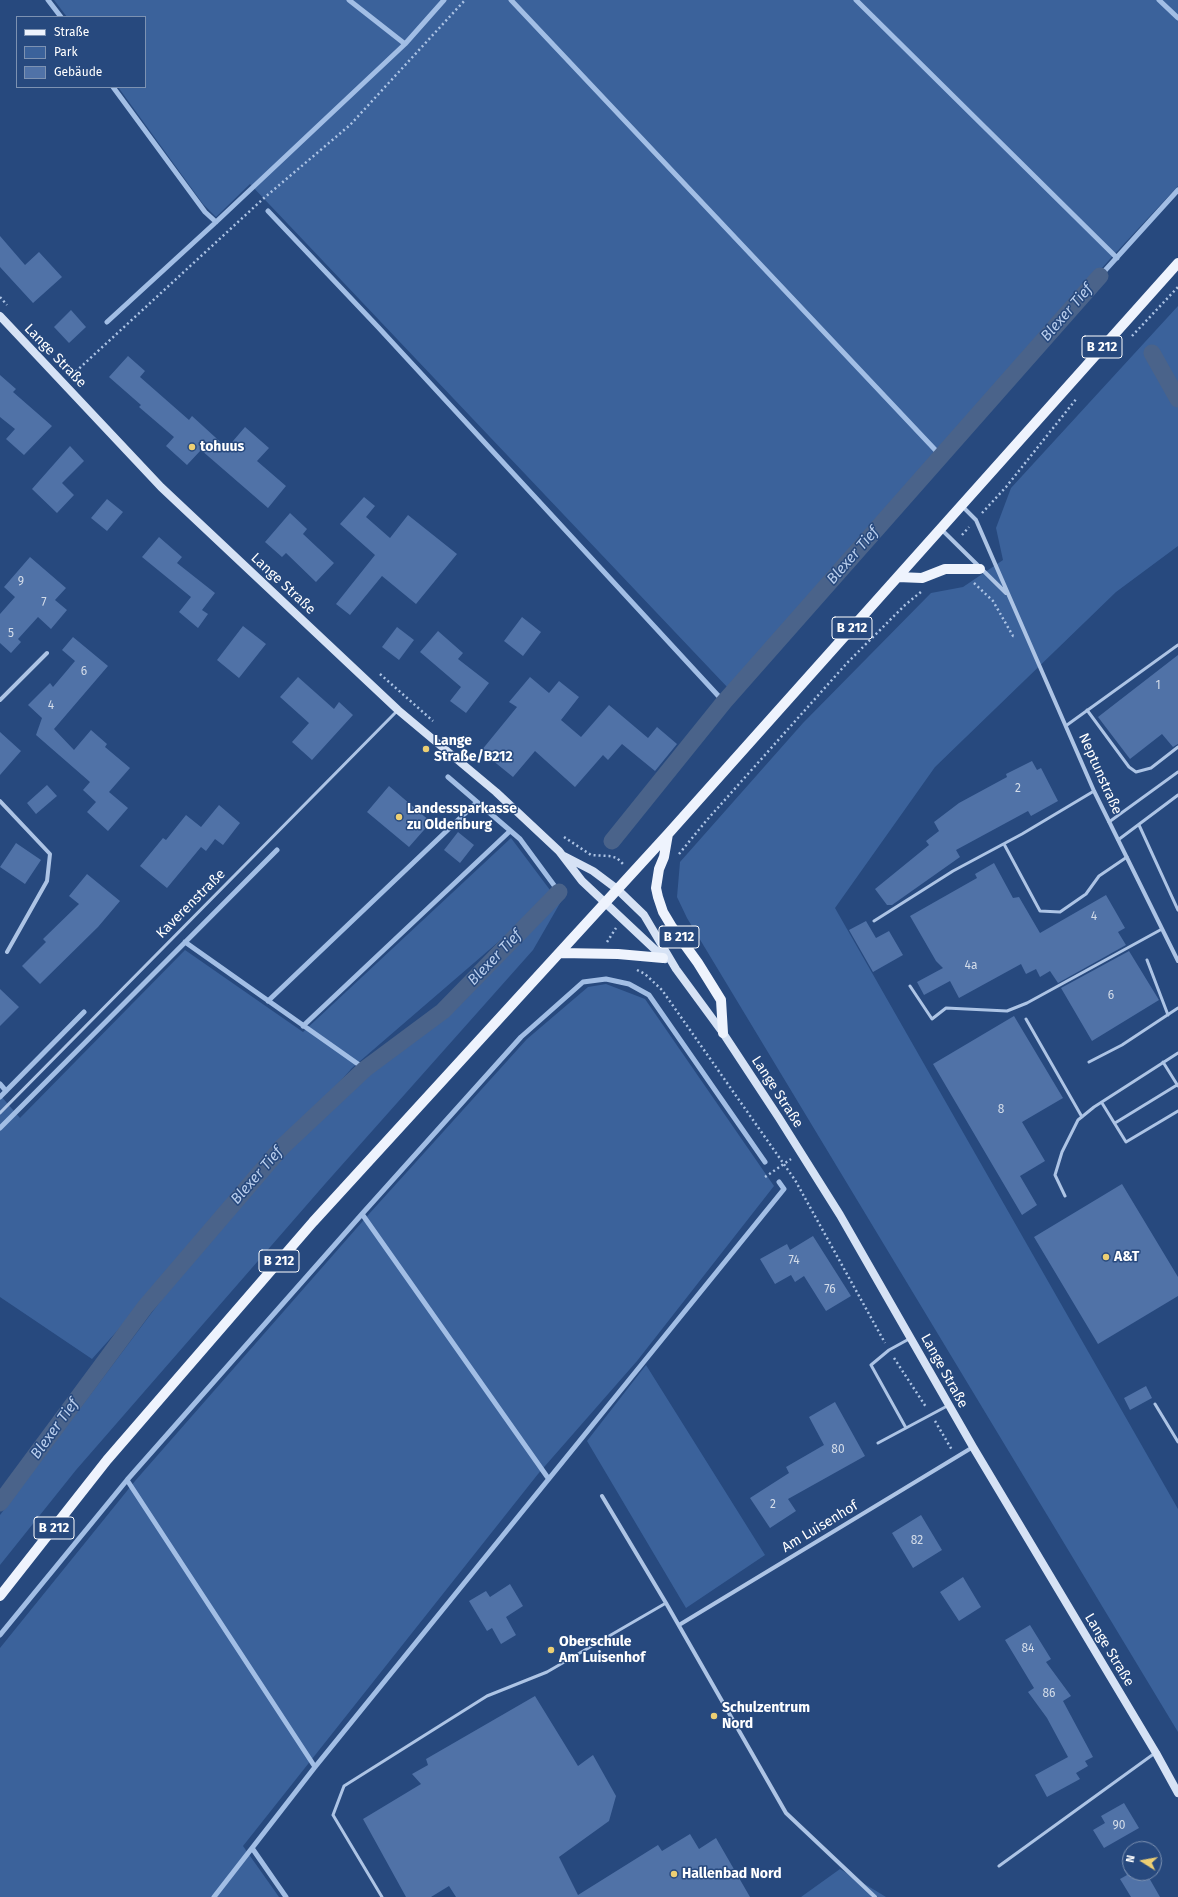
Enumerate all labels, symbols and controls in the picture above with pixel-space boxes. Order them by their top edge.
legend [16,16,146,88]
text: Straße [54,25,89,39]
text: Park [54,45,78,59]
text: Gebäude [54,65,102,79]
water label: Blexer Tief [1037,281,1097,345]
street label: Lange Straße [20,321,90,391]
road number: B 212 [1082,336,1122,358]
place label: tohuus [200,439,244,455]
marker: tohuus [187,442,197,452]
water label: Blexer Tief [823,524,883,588]
street label: Lange Straße [247,550,319,618]
house number: 9 [18,575,24,589]
house number: 7 [41,596,47,610]
road number: B 212 [832,617,872,639]
house number: 5 [8,627,14,641]
house number: 6 [81,665,87,679]
house number: 1 [1155,679,1161,693]
house number: 4 [48,699,54,713]
street label: Neptunstraße [1075,731,1125,817]
place label: Lange Straße/B212 [434,733,513,766]
marker: Lange Straße/B212 [421,744,431,754]
house number: 2 [1015,782,1021,796]
place label: Landessparkasse zu Oldenburg [407,801,517,834]
marker: Landessparkasse zu Oldenburg [394,812,404,822]
street label: Kaverenstraße [153,866,229,942]
house number: 4 [1091,910,1097,924]
road number: B 212 [659,926,699,948]
water label: Blexer Tief [464,927,526,989]
house number: 4a [965,959,977,973]
house number: 6 [1108,989,1114,1003]
street label: Lange Straße [748,1053,806,1131]
house number: 8 [998,1103,1004,1117]
water label: Blexer Tief [227,1144,287,1208]
place label: A&T [1114,1249,1139,1265]
road number: B 212 [259,1250,299,1272]
marker: A&T [1101,1252,1111,1262]
house number: 74 [788,1254,800,1268]
house number: 76 [824,1283,836,1297]
street label: Lange Straße [917,1331,971,1411]
water label: Blexer Tief [27,1395,83,1463]
house number: 80 [831,1443,845,1457]
house number: 2 [770,1498,776,1512]
street label: Am Luisenhof [779,1498,861,1556]
road number: B 212 [34,1517,74,1539]
house number: 82 [911,1534,923,1548]
street label: Lange Straße [1081,1610,1137,1690]
place label: Oberschule Am Luisenhof [559,1634,645,1666]
house number: 84 [1022,1642,1034,1656]
marker: Oberschule Am Luisenhof [546,1645,556,1655]
house number: 86 [1042,1687,1056,1701]
place label: Schulzentrum Nord [722,1700,810,1732]
marker: Schulzentrum Nord [709,1711,719,1721]
house number: 90 [1113,1819,1125,1833]
north arrow [1122,1841,1162,1881]
text: N [1124,1854,1138,1864]
place label: Hallenbad Nord [682,1866,782,1882]
marker: Hallenbad Nord [669,1869,679,1879]

